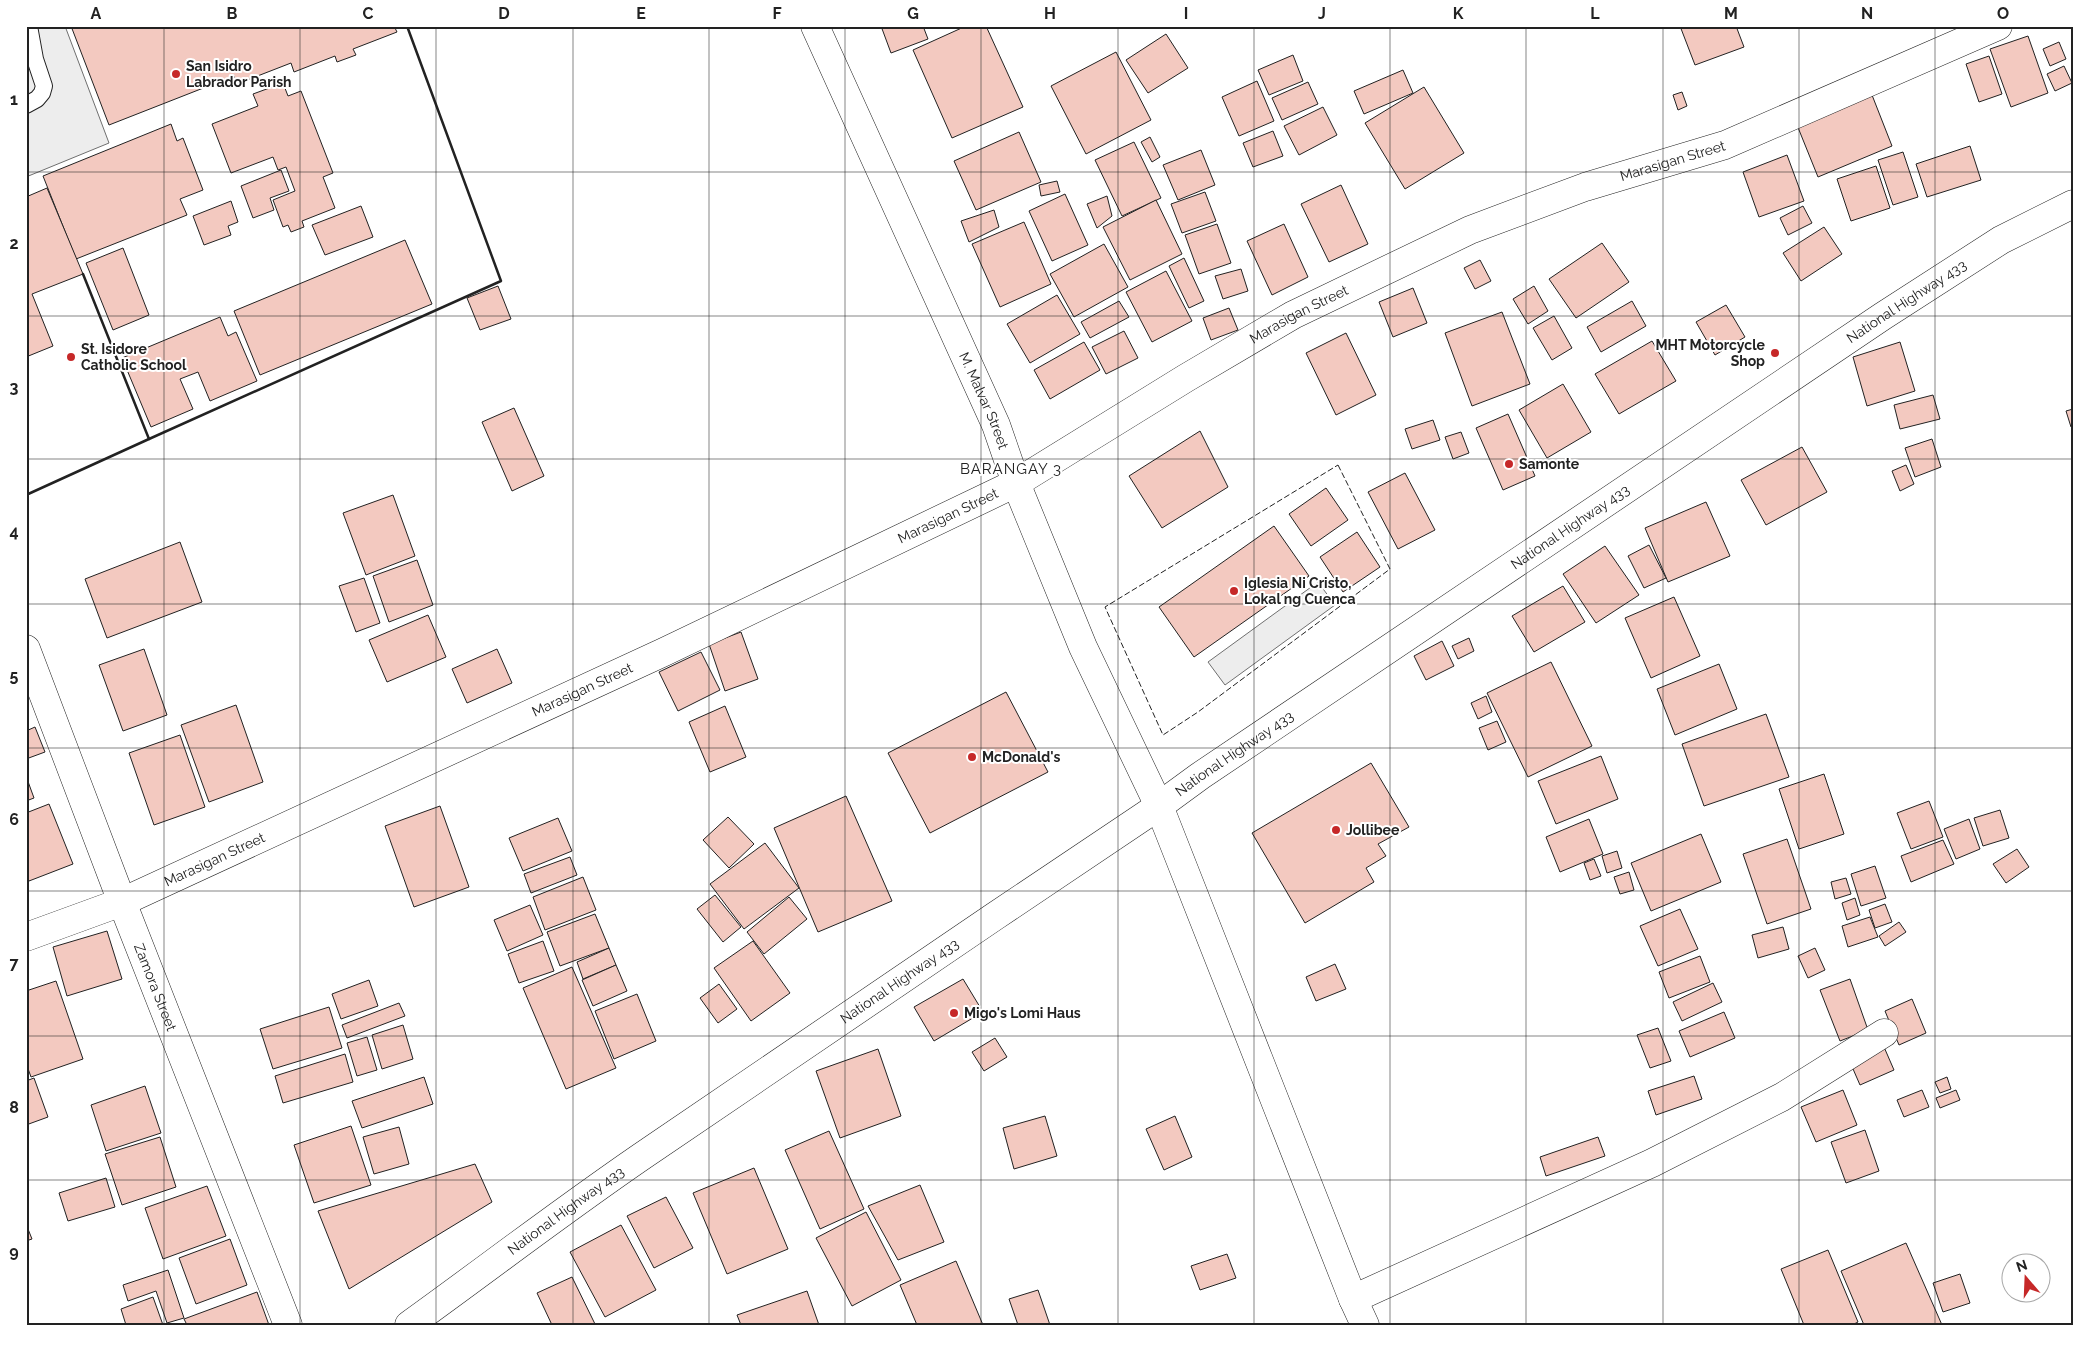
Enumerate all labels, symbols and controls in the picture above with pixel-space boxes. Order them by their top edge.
text: A [91,4,102,23]
text: B [227,4,238,23]
text: C [363,4,374,23]
text: D [498,4,510,23]
text: E [636,4,646,23]
text: F [772,4,782,23]
text: G [907,4,919,23]
text: H [1044,4,1056,23]
text: I [1184,4,1188,23]
text: J [1318,4,1326,23]
text: K [1453,4,1464,23]
text: L [1590,4,1600,23]
text: M [1724,4,1738,23]
text: N [1861,4,1873,23]
text: O [1997,4,2009,23]
place label: San Isidro Labrador Parish [186,58,292,90]
marker: San Isidro Labrador Parish [170,68,182,80]
text: 1 [10,90,18,109]
street label: Marasigan Street [1618,137,1727,184]
text: 2 [9,234,19,253]
street label: National Highway 433 [1844,257,1969,346]
street label: Marasigan Street [1247,282,1351,347]
place label: MHT Motorcycle Shop [1655,337,1766,369]
place label: St. Isidore Catholic School [81,341,187,373]
marker: MHT Motorcycle Shop [1769,347,1781,359]
street label: M. Malvar Street [956,350,1012,451]
marker: St. Isidore Catholic School [65,351,77,363]
text: 3 [10,378,19,397]
place label: Samonte [1519,456,1580,472]
marker: Samonte [1503,458,1515,470]
district label: BARANGAY 3 [960,460,1062,478]
street label: National Highway 433 [1508,481,1632,572]
street label: Marasigan Street [895,485,1001,547]
text: 4 [9,522,19,541]
place label: Iglesia Ni Cristo, Lokal ng Cuenca [1244,575,1356,607]
marker: Iglesia Ni Cristo, Lokal ng Cuenca [1228,585,1240,597]
street label: Marasigan Street [529,659,635,720]
text: 5 [10,666,19,685]
street label: National Highway 433 [1172,708,1296,799]
place label: McDonald's [982,749,1061,765]
marker: McDonald's [966,751,978,763]
text: 6 [9,810,19,829]
place label: Jollibee [1346,822,1400,838]
marker: Jollibee [1330,824,1342,836]
street label: Marasigan Street [162,829,268,889]
street label: National Highway 433 [837,935,961,1027]
street label: Zamora Street [131,941,180,1033]
text: 7 [10,954,19,973]
place label: Migo's Lomi Haus [964,1005,1081,1021]
marker: Migo's Lomi Haus [948,1007,960,1019]
text: 8 [9,1098,19,1117]
street label: National Highway 433 [505,1163,627,1258]
text: 9 [9,1242,19,1261]
north arrow [2002,1254,2052,1304]
text: N [2014,1256,2029,1275]

